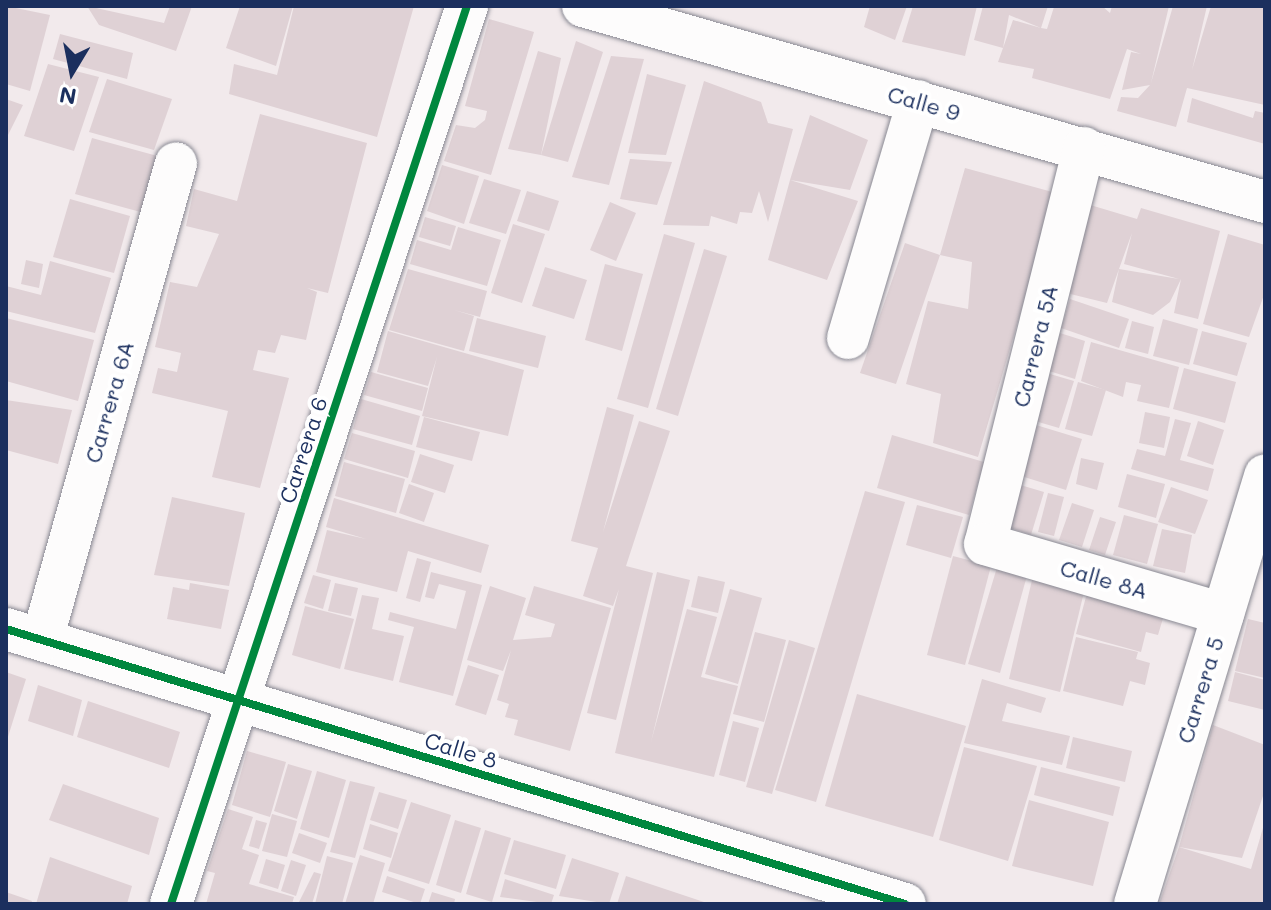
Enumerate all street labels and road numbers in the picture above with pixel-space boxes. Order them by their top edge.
street label: Calle 9 [885,80,963,126]
street label: Carrera 5A [1007,282,1063,410]
street label: Carrera 6A [79,338,139,466]
street label: Carrera 6 [273,394,333,506]
street label: Calle 8A [1057,554,1151,604]
street label: Carrera 5 [1171,634,1229,746]
street label: Calle 8 [422,726,500,774]

